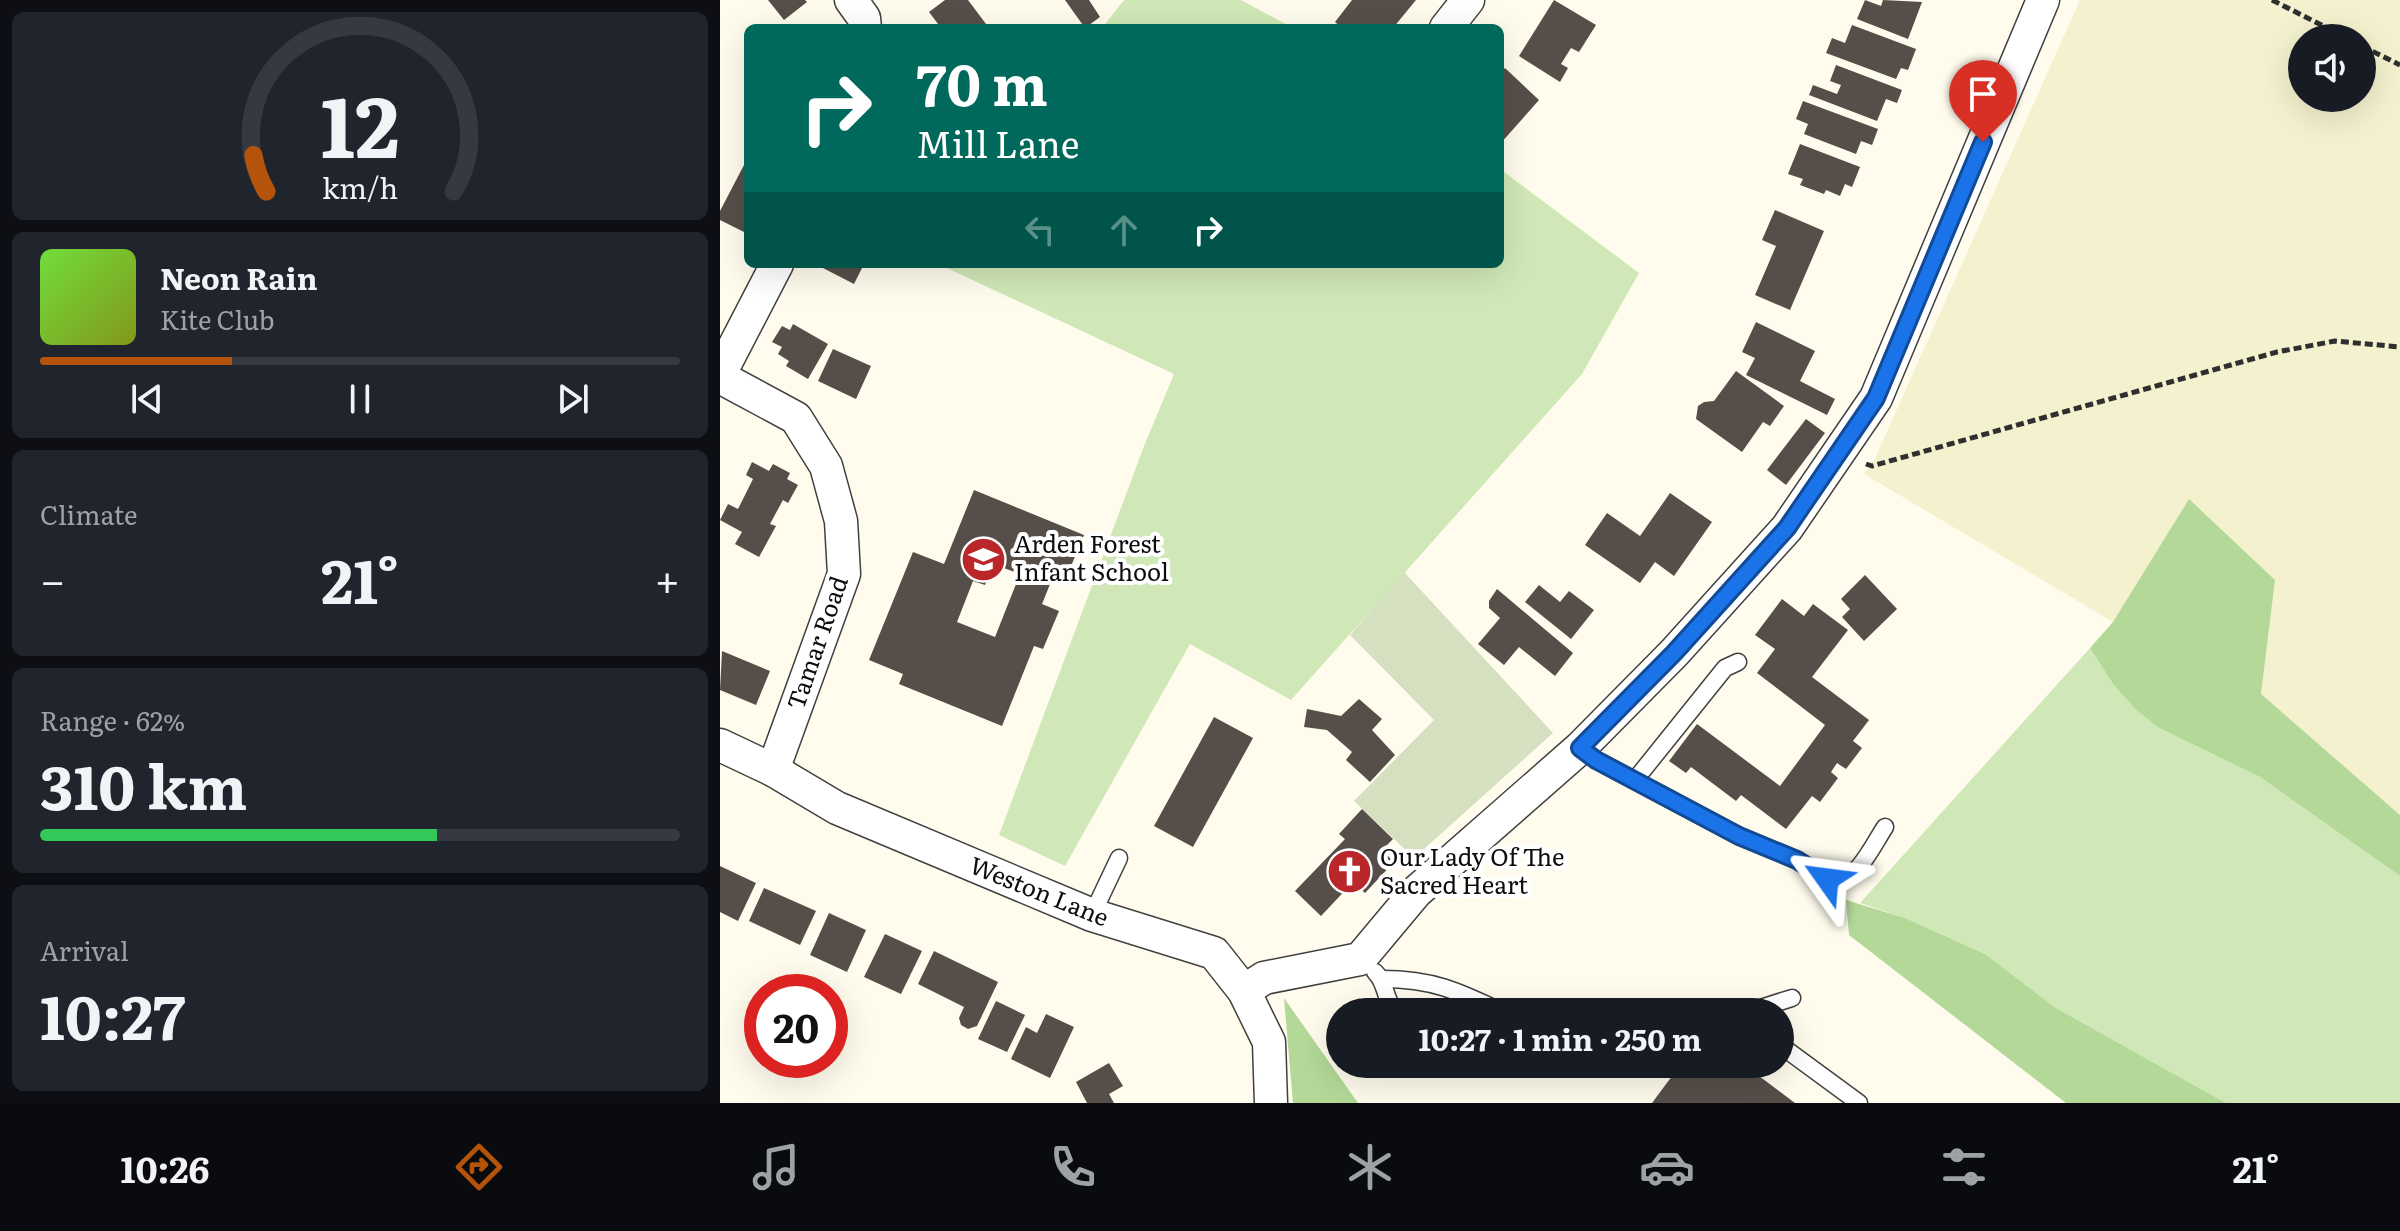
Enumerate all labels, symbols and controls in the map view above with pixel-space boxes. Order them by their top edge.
map controls [2288,24,2376,112]
button: sound [2288,24,2376,112]
text: 70 m [916,40,1048,123]
icon: right [784,56,888,160]
text: 12 [320,60,400,184]
pin [1949,60,2017,142]
icon: arrive [1961,72,2005,116]
text: Mill Lane [916,116,1079,169]
text: km/h [322,165,398,208]
icon: left [1018,208,1062,252]
icon: ahead [1102,208,1146,252]
icon: right [1186,208,1230,252]
text: Neon Rain [160,255,318,299]
text: Kite Club [160,299,275,338]
icon: previous [125,377,169,421]
icon: pause [338,377,382,421]
icon: next [551,377,595,421]
text: Climate [40,494,138,533]
place label: Arden Forest Infant School [1014,525,1169,588]
text: 21° [321,533,399,622]
school or university icon: Arden Forest Infant School [959,535,1007,583]
text: − [40,545,66,611]
text: + [654,545,680,611]
street label: Tamar Road [776,570,855,714]
text: Range · 62% [40,700,185,739]
text: 310 km [40,739,247,828]
position arrow [1785,837,1869,921]
place label: Our Lady Of The Sacred Heart [1380,838,1564,901]
street label: Weston Lane [965,846,1115,933]
church icon: Our Lady Of The Sacred Heart [1325,848,1373,896]
text: Arrival [40,930,129,969]
text: 10:27 [40,969,185,1058]
speed limit sign: 20 [744,974,848,1078]
text: 10:27 · 1 min · 250 m [1418,1016,1702,1060]
icon: directions [451,1139,507,1195]
icon: music [748,1139,804,1195]
icon: phone [1045,1139,1101,1195]
icon: climate [1342,1139,1398,1195]
icon: car [1639,1139,1695,1195]
icon: filters [1936,1139,1992,1195]
text: 10:26 [120,1141,210,1194]
text: 21° [2232,1141,2279,1194]

